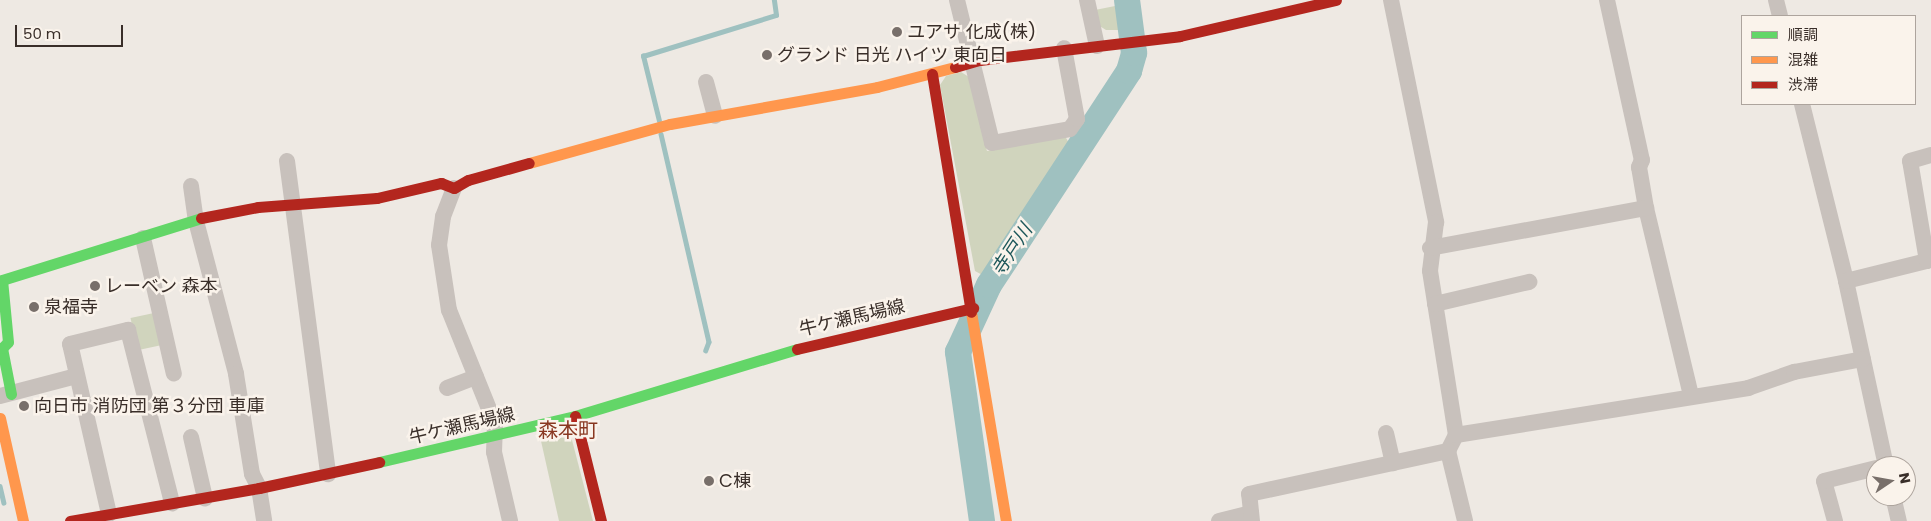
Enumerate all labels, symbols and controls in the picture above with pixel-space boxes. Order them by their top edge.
scale bar [18,15,125,47]
legend [1741,15,1916,105]
place label: ユアサ 化成(株) [907,21,1036,43]
text: 50 m [23,23,61,44]
text: 順調 [1788,24,1818,45]
marker: ユアサ 化成(株) [891,26,903,38]
place label: グランド 日光 ハイツ 東向日 [777,44,1007,66]
marker: グランド 日光 ハイツ 東向日 [761,49,773,61]
text: 混雑 [1788,49,1818,70]
text: 渋滞 [1788,74,1818,95]
water label: 寺戸川 [987,220,1037,280]
place label: レーベン 森本 [105,275,218,297]
marker: レーベン 森本 [89,280,101,292]
street label: 牛ケ瀬馬場線 [797,295,907,341]
place label: 泉福寺 [44,296,98,318]
marker: 泉福寺 [28,301,40,313]
place label: 向日市 消防団 第３分団 車庫 [34,395,264,417]
marker: 向日市 消防団 第３分団 車庫 [18,400,30,412]
street label: 牛ケ瀬馬場線 [407,403,517,449]
district label: 森本町 [538,418,598,442]
north arrow [1866,456,1916,506]
place label: C棟 [719,470,751,492]
text: N [1894,471,1916,485]
marker: C棟 [703,475,715,487]

